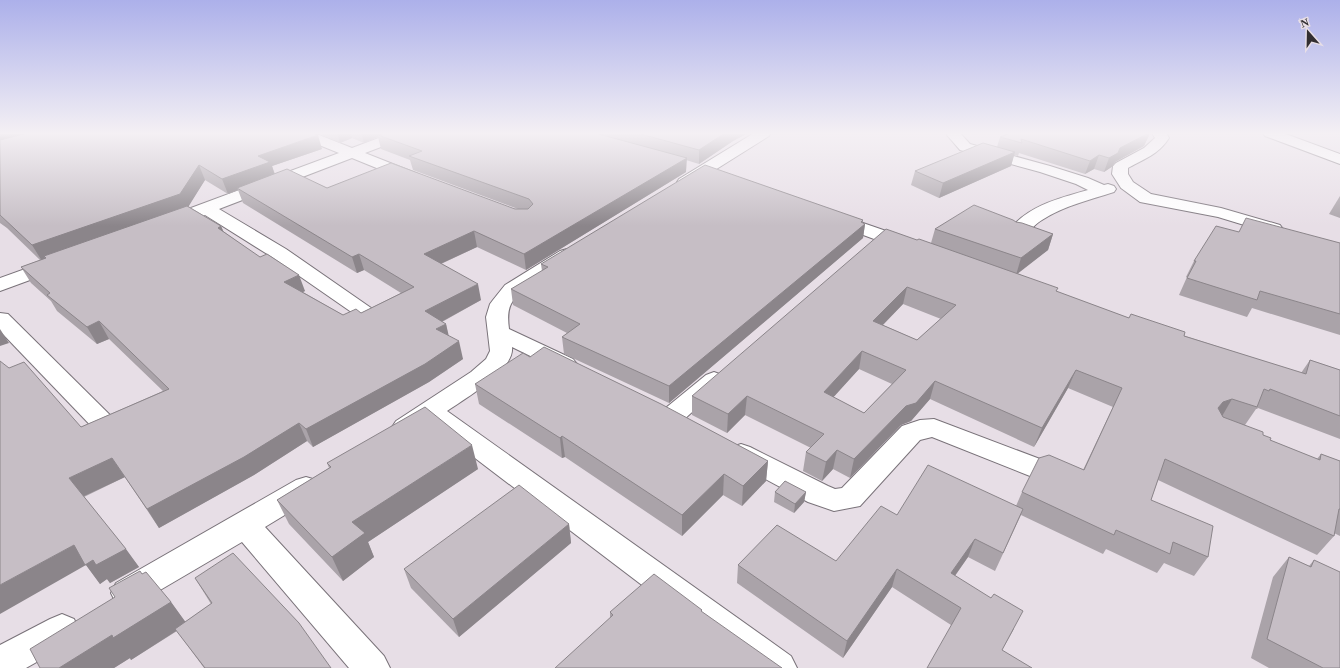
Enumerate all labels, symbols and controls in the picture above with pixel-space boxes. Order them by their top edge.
north arrow [1288,12,1328,52]
text: N [1299,16,1310,30]

